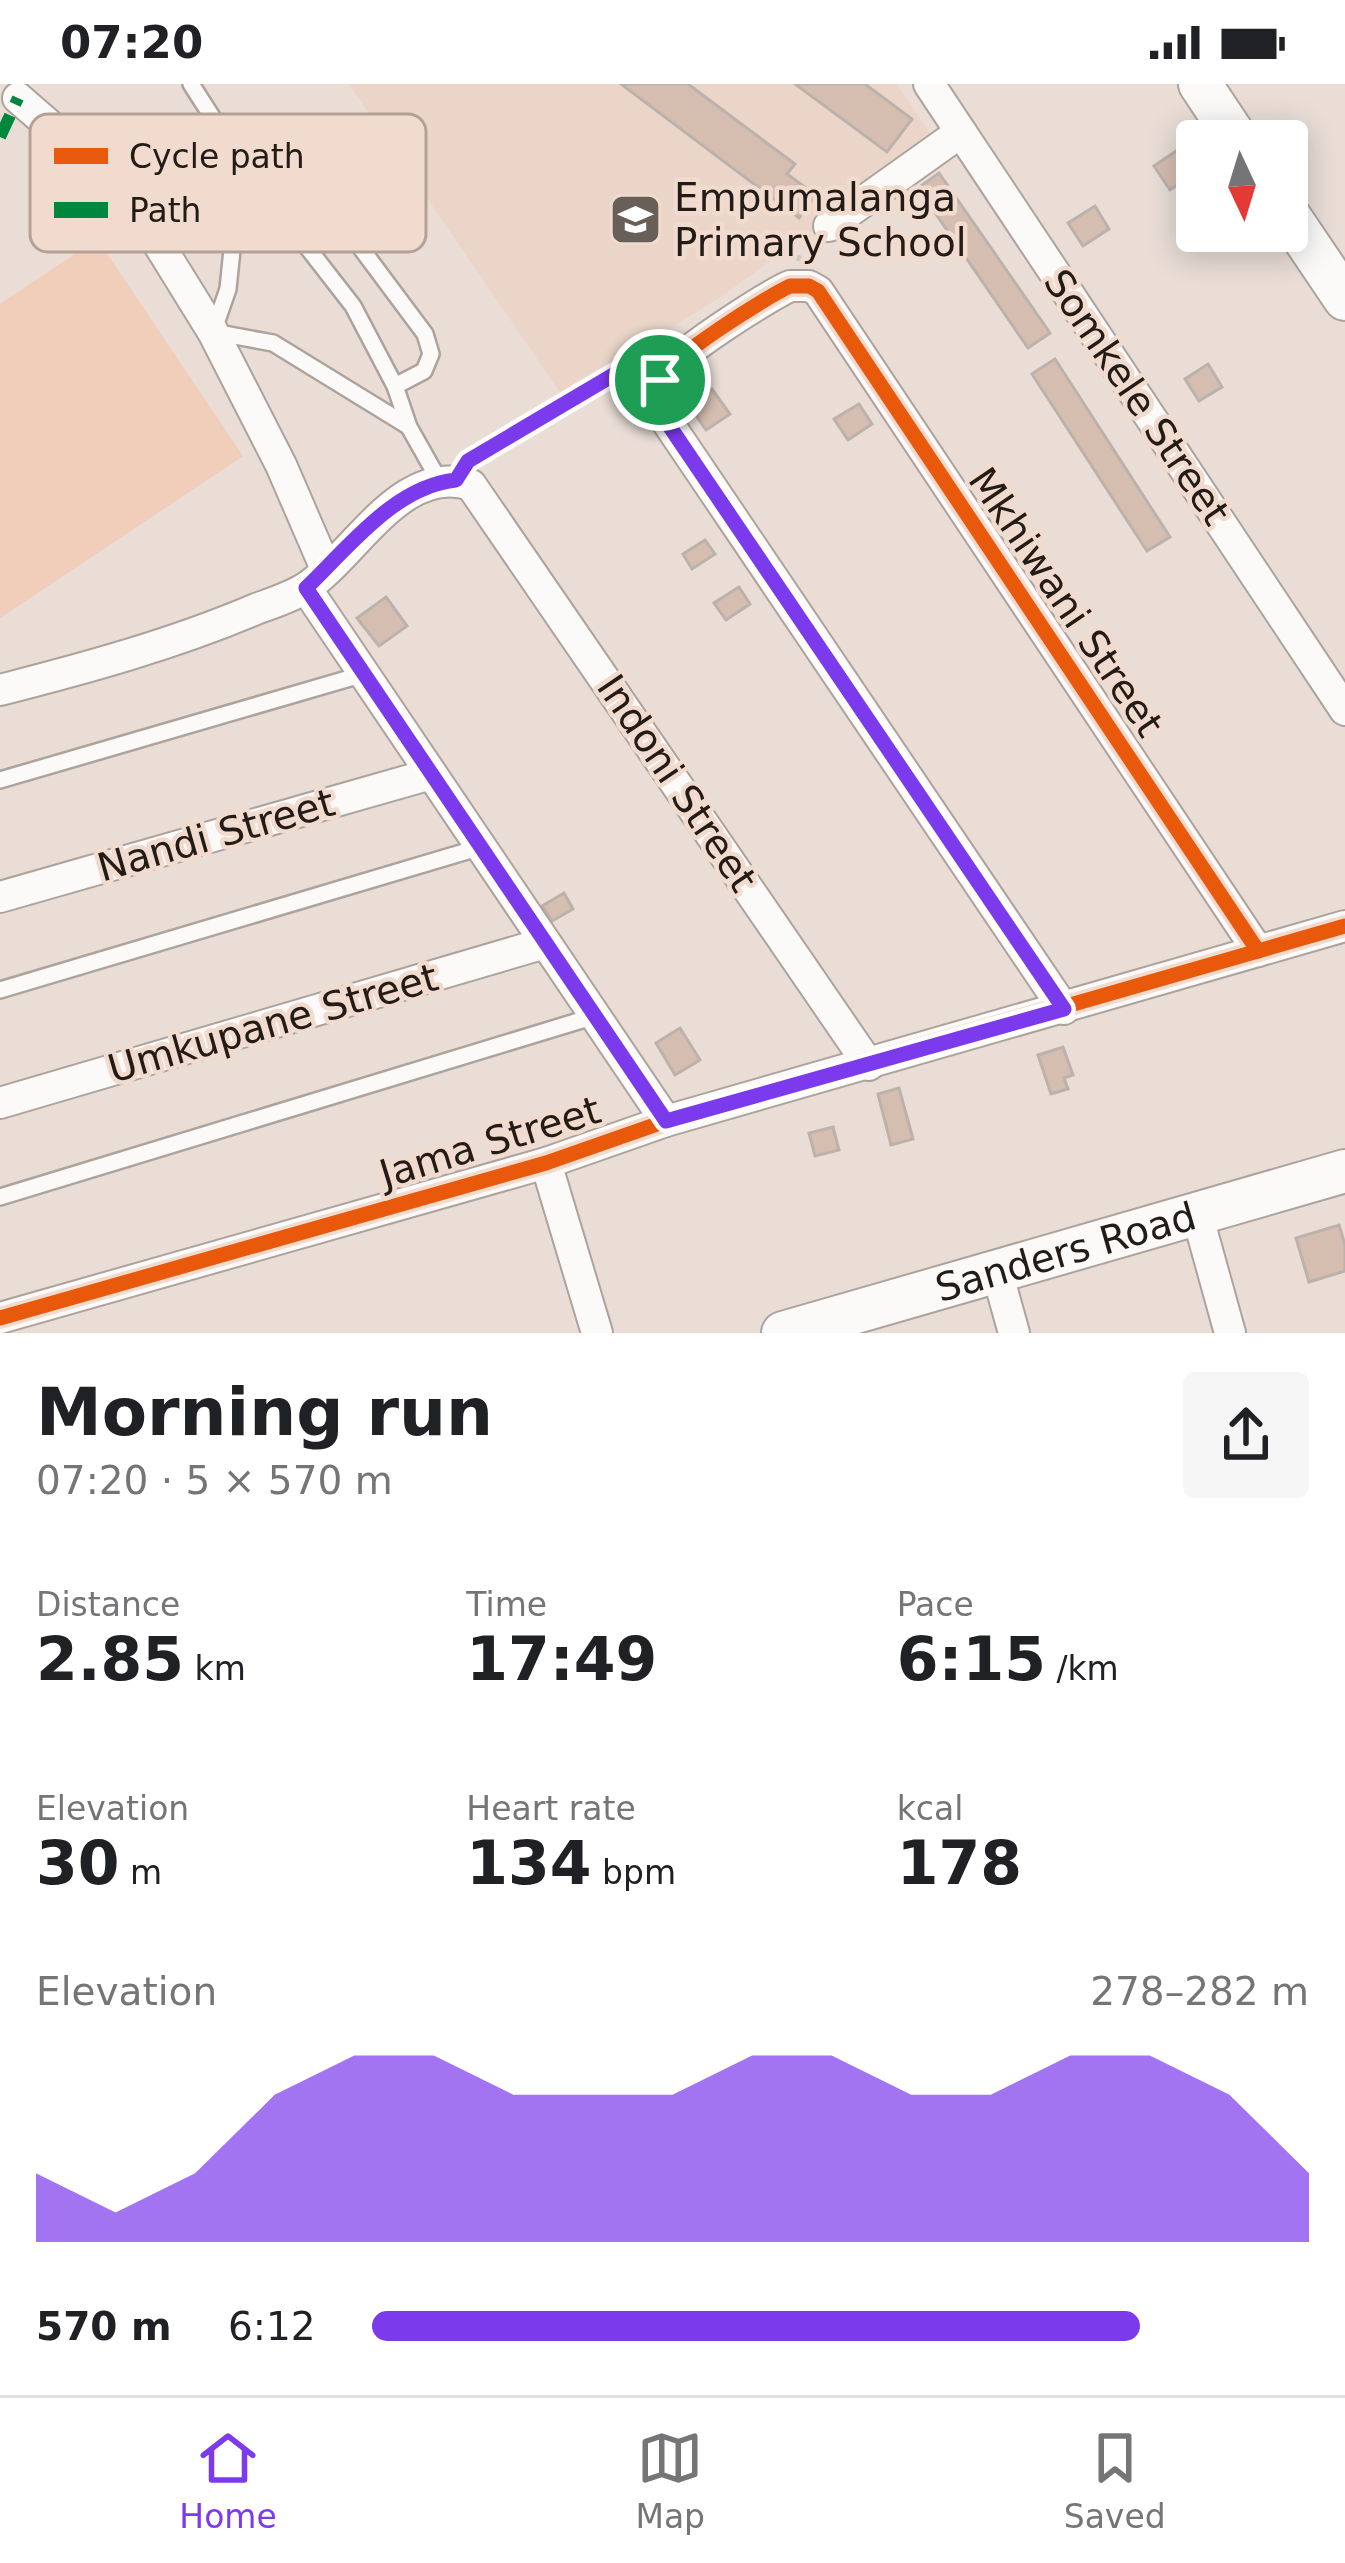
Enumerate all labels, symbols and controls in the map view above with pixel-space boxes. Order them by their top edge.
text: 07:20 [60,16,203,69]
legend [30,114,426,252]
north arrow [1176,120,1308,252]
map controls [1176,120,1308,252]
text: Cycle path [129,137,305,176]
place label: Empumalanga Primary School [674,175,967,265]
text: Path [129,191,202,230]
school or university icon: Empumalanga Primary School [607,191,663,247]
street label: Somkele Street [1035,261,1239,533]
pin [609,329,711,431]
icon: arrive [627,347,693,413]
street label: Mkhiwani Street [960,459,1172,745]
street label: Indoni Street [588,666,766,900]
street label: Nandi Street [92,780,340,890]
street label: Umkupane Street [103,954,443,1092]
street label: Jama Street [371,1087,606,1198]
street label: Sanders Road [930,1193,1201,1310]
button: share [1183,1372,1309,1498]
text: Morning run [36,1374,493,1451]
text: 07:20 · 5 × 570 m [36,1458,393,1503]
text: Distance [36,1585,180,1624]
text: Time [466,1585,547,1624]
text: Pace [897,1585,974,1624]
text: 2.85 [36,1624,184,1694]
text: 17:49 [466,1624,657,1694]
text: 6:15 [897,1624,1046,1694]
text: km [184,1649,246,1688]
text: /km [1046,1649,1119,1688]
text: Elevation [36,1789,189,1828]
text: Heart rate [466,1789,636,1828]
text: kcal [897,1789,963,1828]
text: 30 [36,1828,120,1898]
text: 134 [466,1828,592,1898]
text: 178 [897,1828,1022,1898]
text: m [120,1853,162,1892]
text: bpm [592,1853,676,1892]
text: Elevation [36,1969,217,2014]
text: 278–282 m [1090,1969,1309,2014]
text: 570 m [36,2304,172,2349]
text: 6:12 [228,2304,316,2349]
tab: Home [179,2425,277,2536]
tab: Map [635,2425,705,2536]
tab: Saved [1064,2425,1166,2536]

